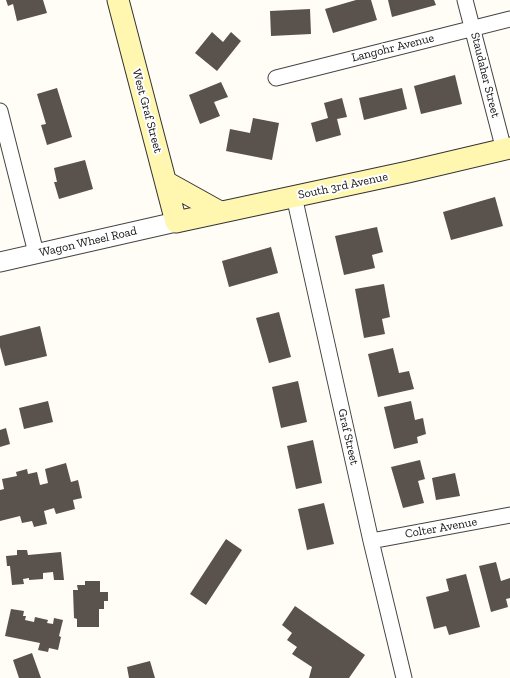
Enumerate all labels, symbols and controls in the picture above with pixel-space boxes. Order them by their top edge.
street label: Langohr Avenue [350,31,436,65]
street label: Staudaher Street [467,31,503,119]
street label: West Graf Street [129,68,165,154]
street label: South 3rd Avenue [297,169,389,203]
street label: Wagon Wheel Road [38,224,138,260]
street label: Graf Street [335,407,361,467]
street label: Colter Avenue [404,515,478,541]

